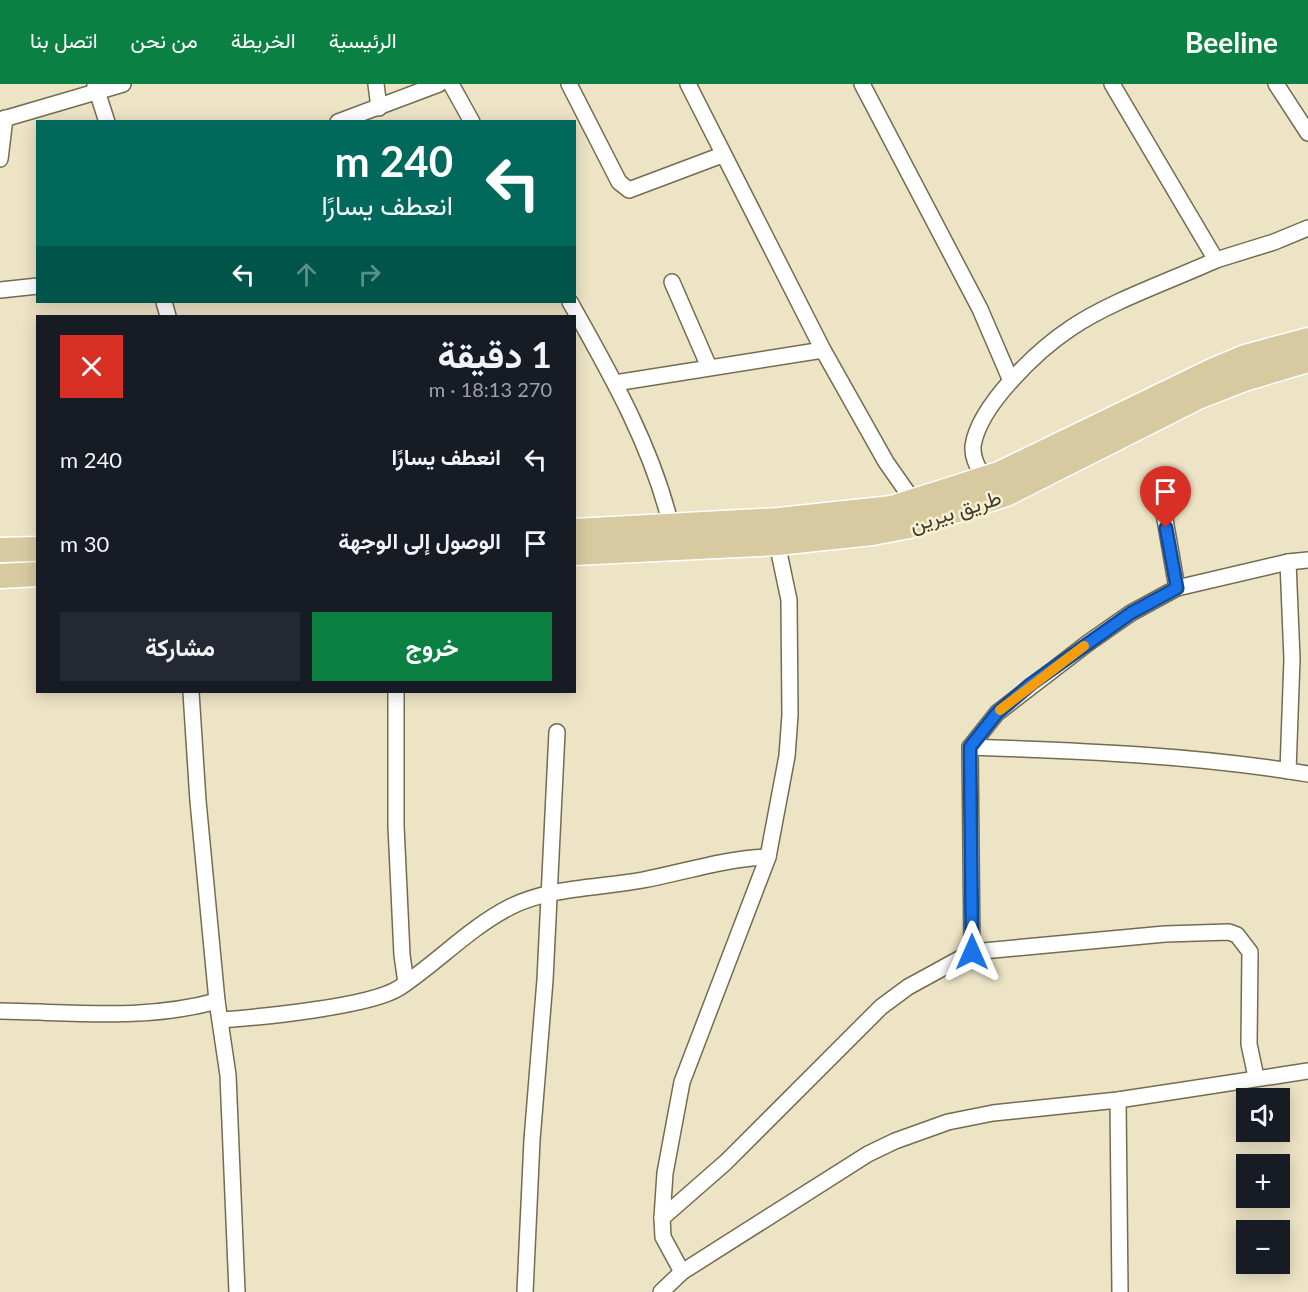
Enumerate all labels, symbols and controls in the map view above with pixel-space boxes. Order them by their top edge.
text: Beeline [1185,25,1278,59]
text: اتصل بنا [30,27,98,52]
text: من نحن [131,27,198,52]
text: الخريطة [231,27,296,52]
text: الرئيسية [329,27,397,52]
text: 240 m [335,136,453,186]
icon: left [474,144,552,222]
text: انعطف يسارًا [321,188,453,221]
icon: left [227,258,260,291]
icon: ahead [290,258,323,291]
icon: right [353,258,386,291]
text: 1 دقيقة [437,332,552,376]
button: close [60,335,123,398]
text: 270 m · 18:13 [429,377,552,401]
text: انعطف يسارًا [392,443,501,470]
icon: left [519,443,552,476]
text: 240 m [60,446,122,473]
pin [1140,466,1191,528]
icon: arrive [1149,475,1182,508]
street label: طريق بيرين [906,483,1005,538]
text: الوصول إلى الوجهة [338,527,501,554]
icon: arrive [519,527,552,560]
text: 30 m [60,530,109,557]
button: مشاركة [60,612,300,681]
button: خروج [312,612,552,681]
position arrow [940,920,1004,984]
map controls [1236,1088,1290,1274]
button: sound [1236,1088,1290,1142]
button: + [1236,1154,1290,1208]
button: − [1236,1220,1290,1274]

